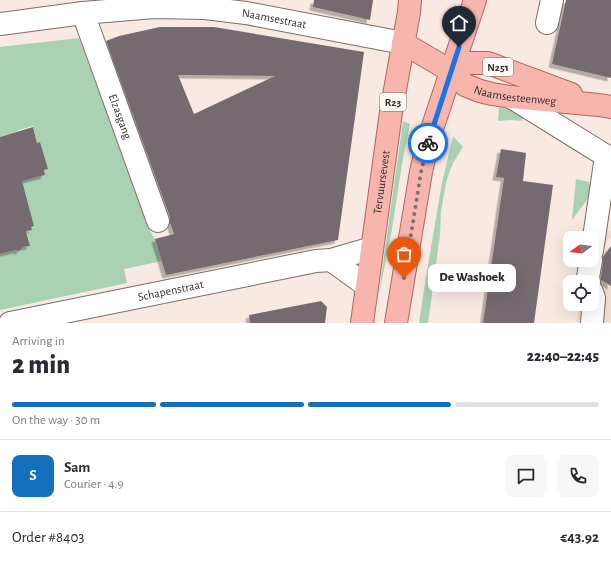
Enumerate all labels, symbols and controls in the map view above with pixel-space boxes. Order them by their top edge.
pin [442,6,476,47]
street label: Naamsestraat [241,7,308,30]
icon: home [448,12,470,34]
road number: N251 [483,58,513,76]
street label: Naamsesteenweg [472,83,557,107]
street label: Elzasgang [107,92,134,141]
road number: R23 [380,93,406,111]
courier [408,123,448,163]
icon: bike [417,132,439,154]
street label: Tervuursevest [371,149,392,215]
north arrow [563,231,599,267]
map controls [563,231,599,311]
pin [387,237,421,278]
icon: bag [393,243,415,265]
callout: De Washoek [428,264,516,292]
text: De Washoek [439,271,505,284]
button: locate [563,275,599,311]
street label: Schapenstraat [137,278,205,303]
text: Arriving in [12,335,65,348]
text: 22:40–22:45 [527,349,599,364]
text: 2 min [12,352,70,378]
text: On the way · 30 m [12,414,100,427]
button: chat [505,455,547,497]
button: phone [557,455,599,497]
text: Sam [64,460,90,475]
text: S [29,468,37,483]
text: Courier · 4.9 [64,478,124,491]
text: Order #8403 [12,530,85,545]
text: €43.92 [560,530,599,545]

